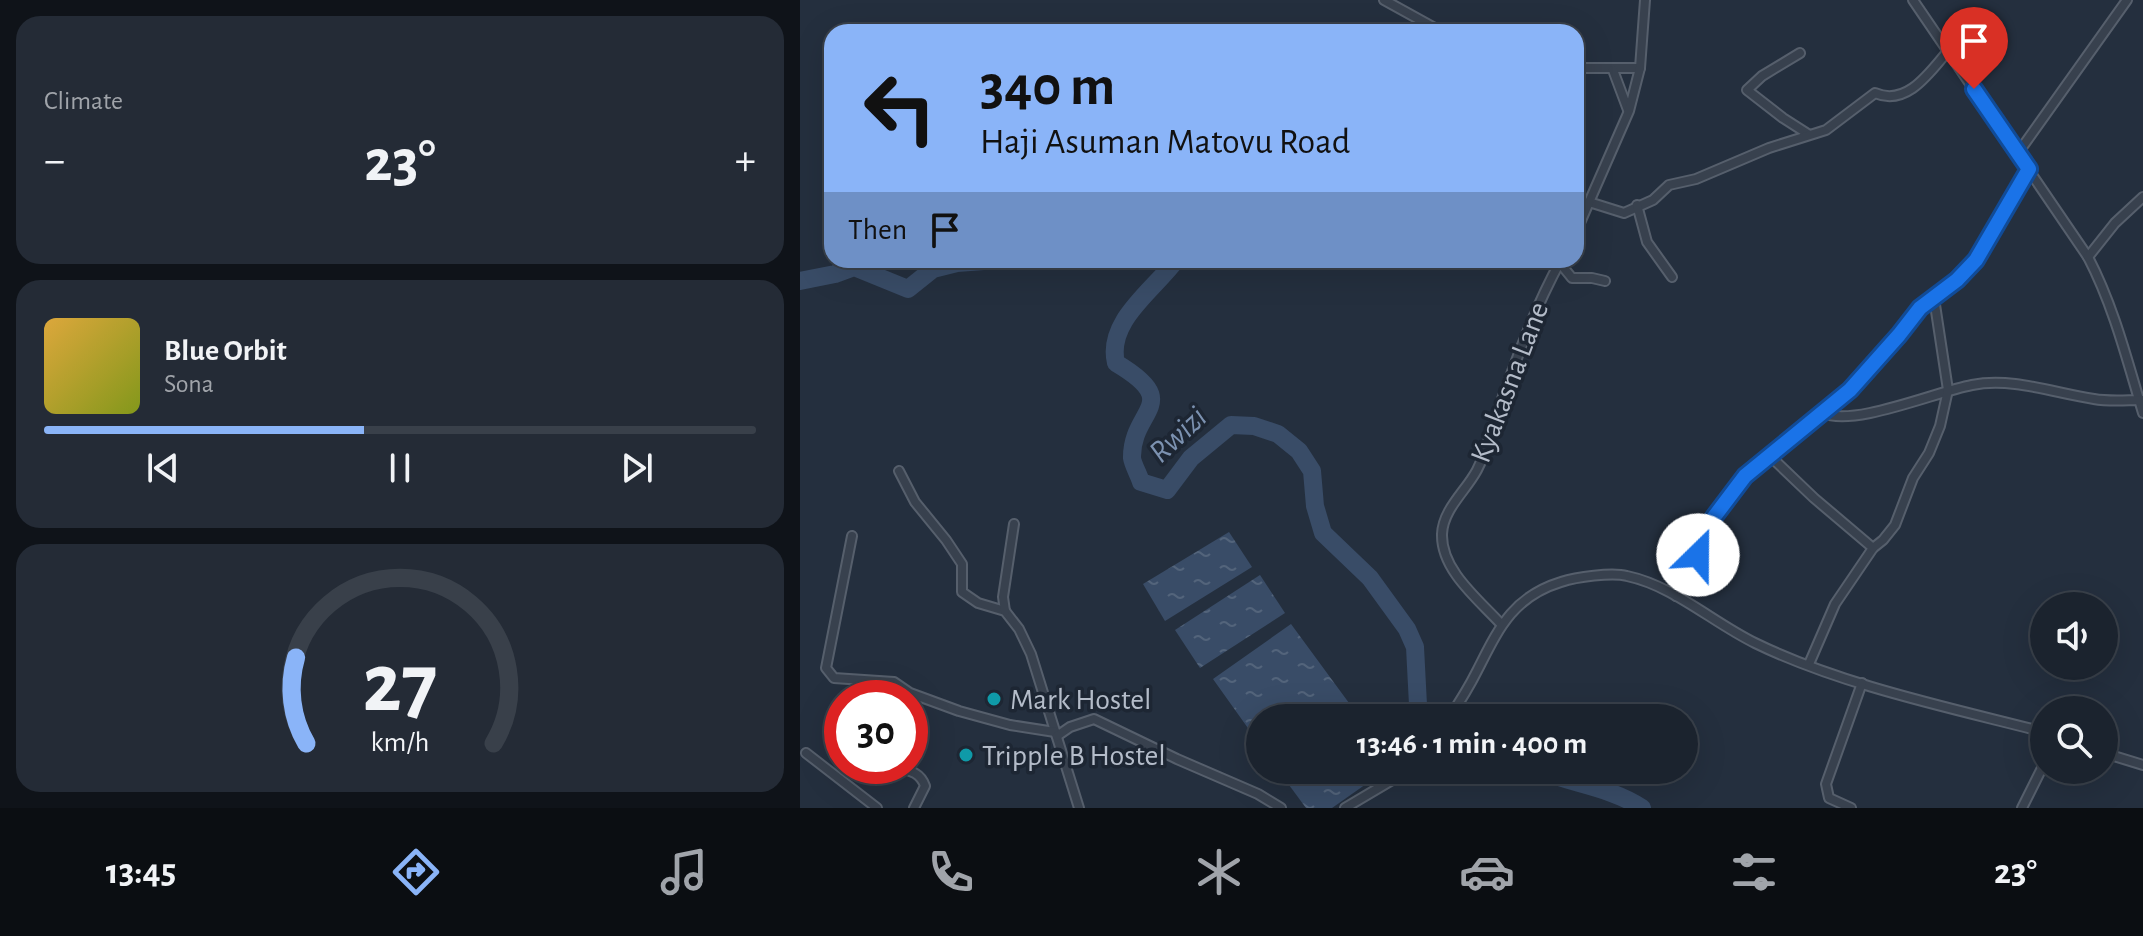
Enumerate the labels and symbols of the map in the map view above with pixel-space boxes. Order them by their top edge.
pin [1940,7,2008,89]
street label: Kyakasna Lane [1466,298,1554,467]
water label: Rwizi [1143,401,1212,469]
position arrow [1656,513,1740,597]
speed limit sign: 30 [824,680,928,784]
place label: Mark Hostel [1010,685,1151,715]
marker: Mark Hostel [985,690,1003,708]
place label: Tripple B Hostel [982,741,1166,771]
marker: Tripple B Hostel [957,746,975,764]

